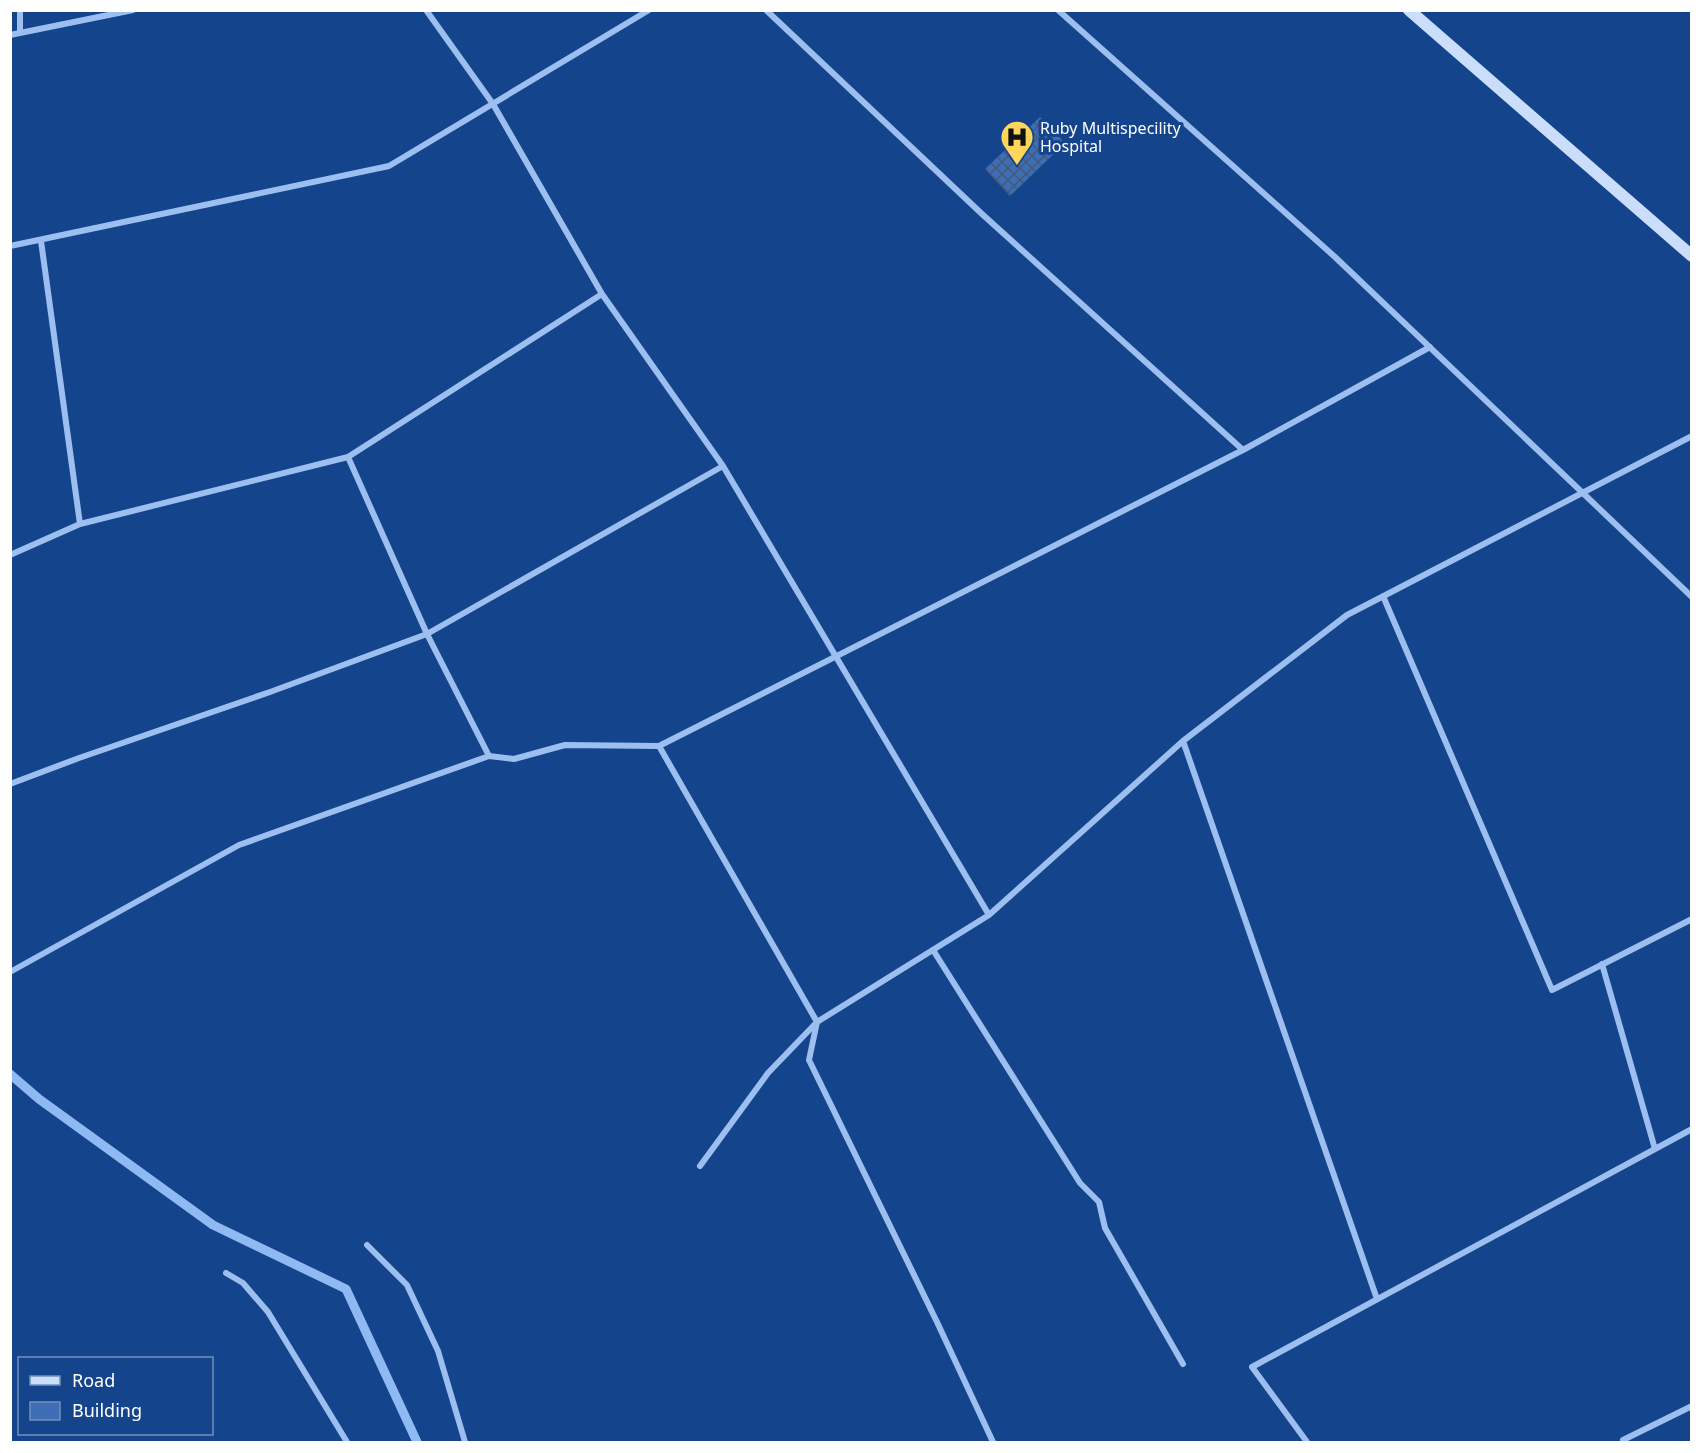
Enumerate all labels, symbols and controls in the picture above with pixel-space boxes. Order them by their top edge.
place label: Ruby Multispecility Hospital [1040,117,1181,157]
hospital icon: Ruby Multispecility Hospital [999,119,1035,166]
legend [18,1357,213,1435]
text: Road [72,1368,115,1392]
text: Building [72,1398,142,1422]

